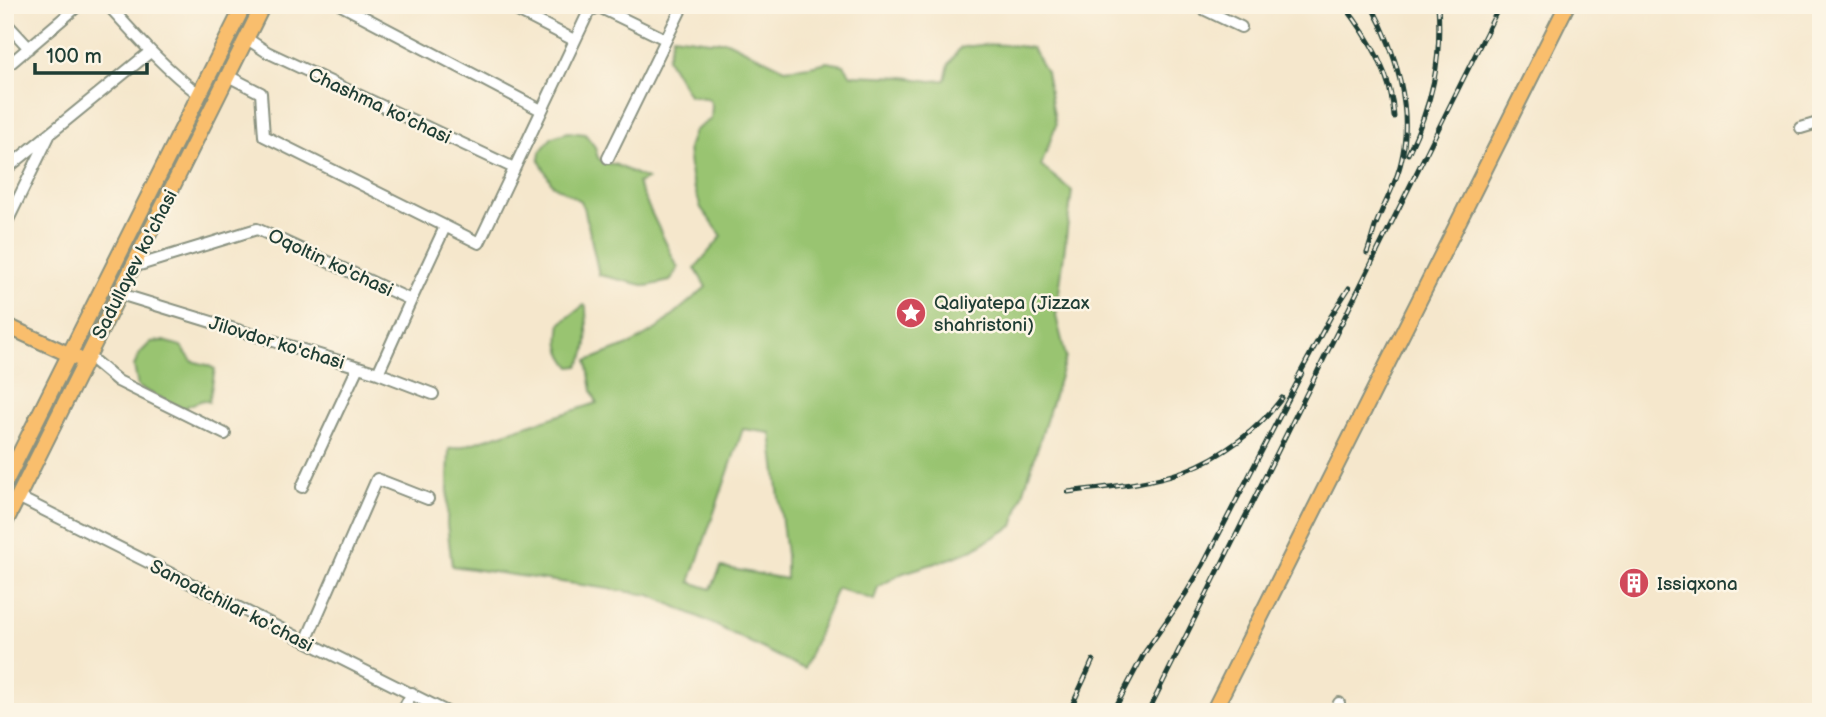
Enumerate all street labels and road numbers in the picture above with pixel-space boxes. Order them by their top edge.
street label: Chashma ko'chasi [304,63,454,150]
street label: Sadullayev ko'chasi [88,186,183,343]
street label: Oqoltin ko'chasi [264,224,396,302]
street label: Jilovdor ko'chasi [206,312,347,375]
street label: Sanoatchilar ko'chasi [146,555,317,658]

